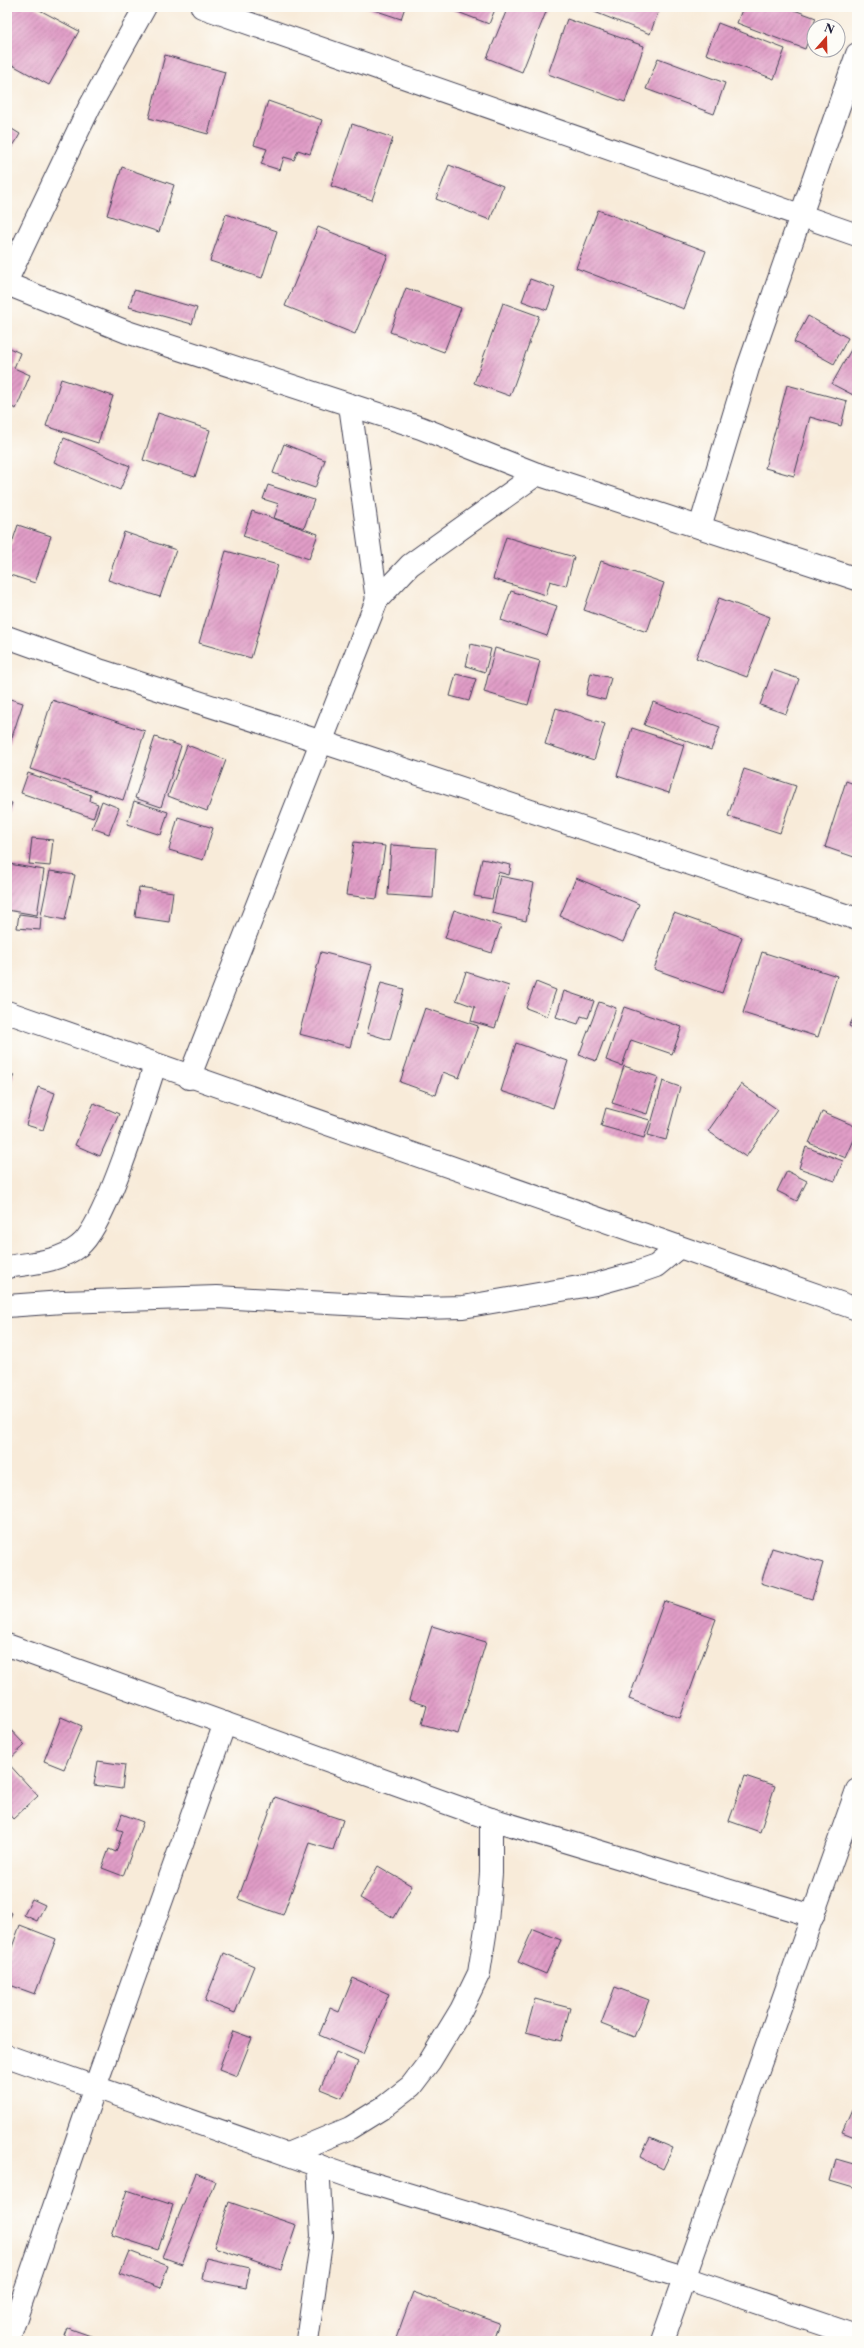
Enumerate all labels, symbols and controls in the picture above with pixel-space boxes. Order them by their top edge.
north arrow [806,18,846,58]
text: N [823,20,837,37]

